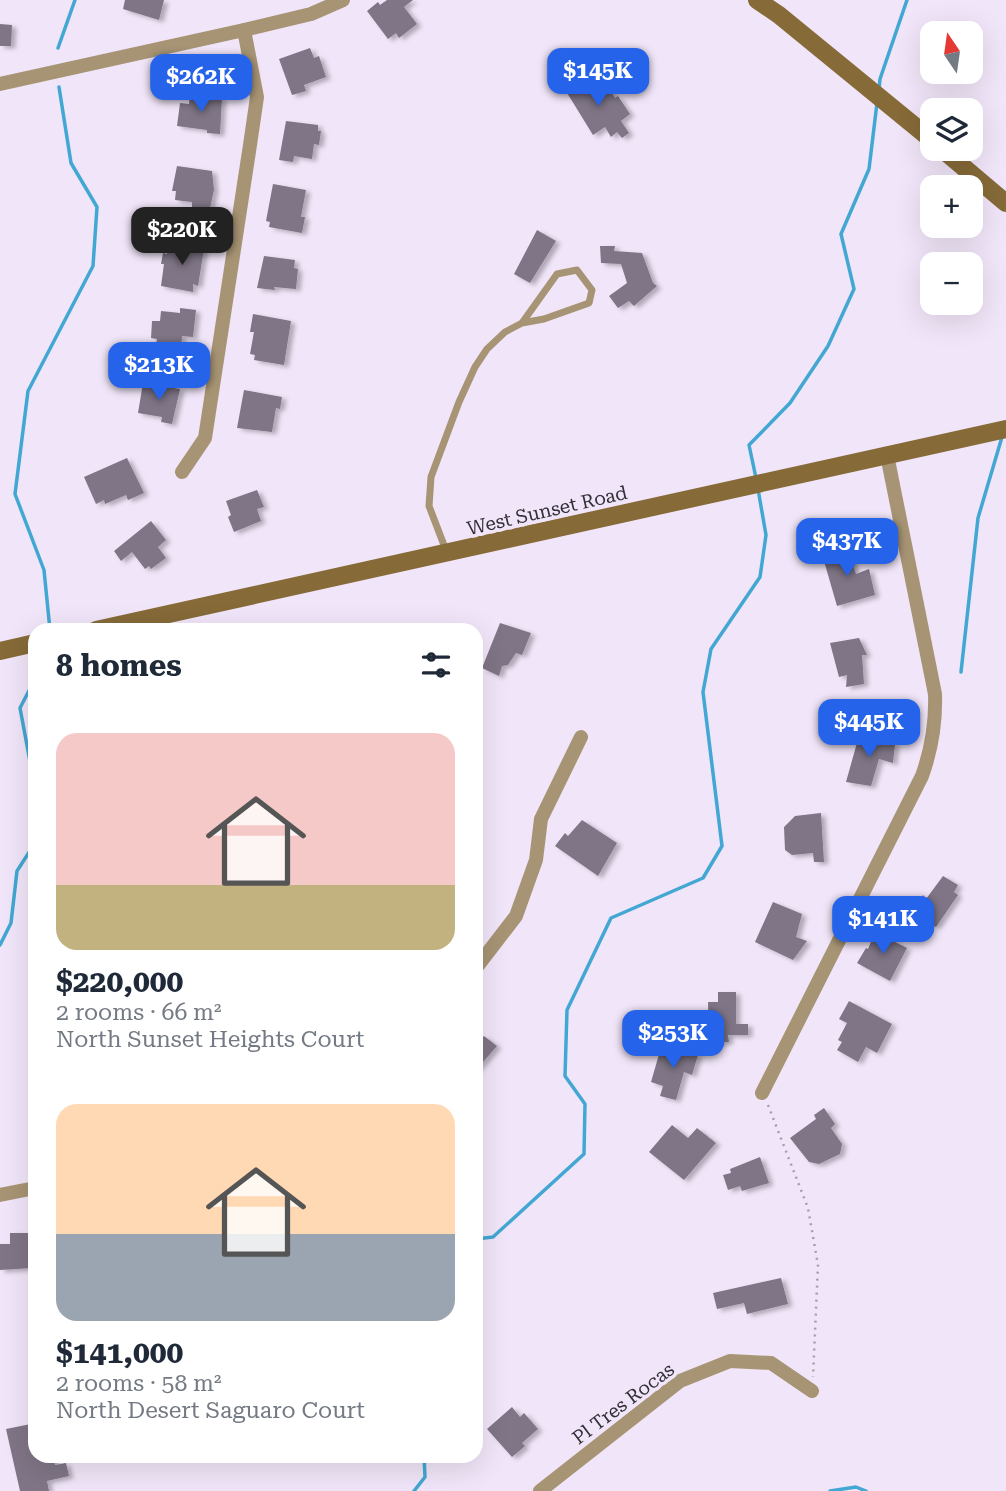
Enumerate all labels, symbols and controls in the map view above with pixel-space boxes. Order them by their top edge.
north arrow [920,21,984,84]
map controls [920,21,983,315]
pin: $145K [549,48,647,108]
pin: $262K [152,54,250,114]
text: $145K [563,57,633,84]
text: $262K [166,63,236,90]
button: layers [920,98,983,161]
button: + [920,175,983,238]
pin: $220K [133,208,231,267]
text: $220K [147,216,217,243]
button: − [920,252,983,315]
pin: $213K [110,342,208,402]
text: $213K [124,351,194,378]
street label: West Sunset Road [465,481,629,540]
pin: $437K [798,518,896,578]
text: $437K [812,527,882,554]
icon: filters [417,646,455,684]
text: 8 homes [56,648,182,683]
pin: $445K [820,700,918,759]
text: $445K [834,708,904,735]
icon: home [193,778,319,904]
pin: $141K [834,897,932,956]
text: $141K [848,905,918,932]
text: $220,000 [56,964,183,999]
text: 2 rooms · 66 m² [56,999,222,1026]
pin: $253K [624,1010,722,1070]
text: $253K [638,1019,708,1046]
text: North Sunset Heights Court [56,1026,364,1053]
icon: home [193,1149,319,1275]
text: $141,000 [56,1335,183,1370]
street label: Pl Tres Rocas [568,1358,679,1449]
text: 2 rooms · 58 m² [56,1370,222,1397]
text: North Desert Saguaro Court [56,1397,365,1424]

